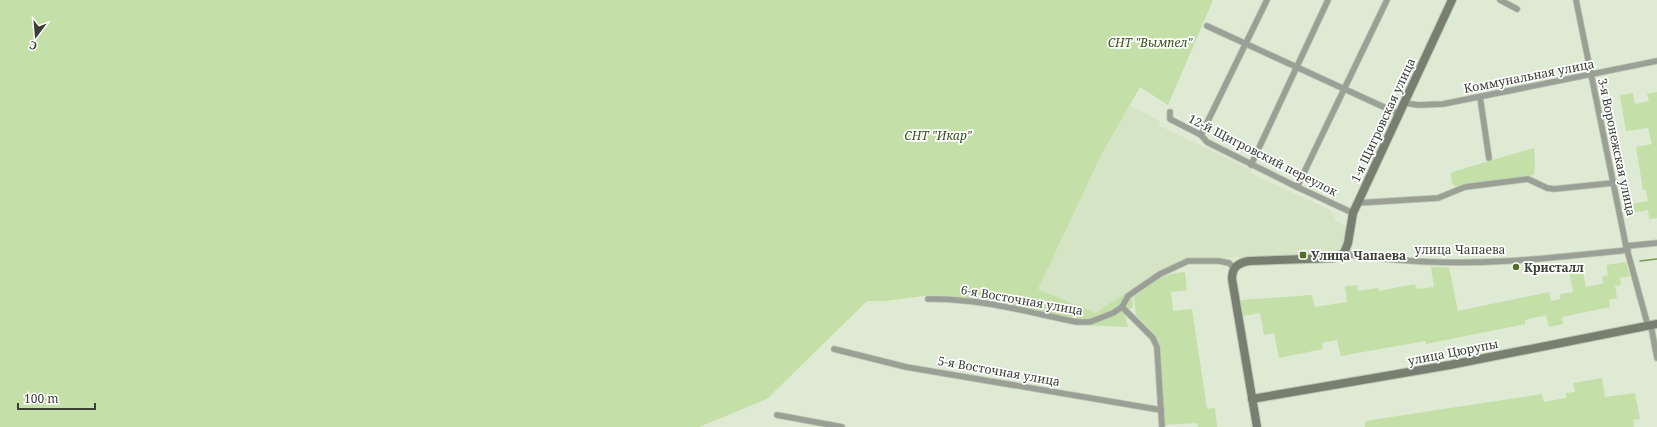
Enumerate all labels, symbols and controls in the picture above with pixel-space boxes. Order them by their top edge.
north arrow [16,16,56,56]
park label: СНТ "Вымпел" [1108,34,1193,51]
text: С [28,38,39,54]
street label: 1-я Щигровская улица [1347,55,1419,185]
street label: Коммунальная улица [1462,55,1596,97]
street label: 3-я Воронежская улица [1594,76,1640,218]
street label: 12-й Щигровский переулок [1186,110,1341,200]
park label: СНТ "Икар" [904,127,973,144]
street label: улица Чапаева [1415,241,1506,258]
place label: Улица Чапаева [1311,247,1406,264]
marker: Улица Чапаева [1298,250,1308,260]
place label: Кристалл [1524,259,1584,276]
marker: Кристалл [1511,262,1521,272]
street label: 6-я Восточная улица [960,281,1085,319]
street label: улица Цюрупы [1406,335,1500,369]
street label: 5-я Восточная улица [937,352,1062,390]
scale bar [18,385,95,411]
text: 100 m [24,390,59,407]

